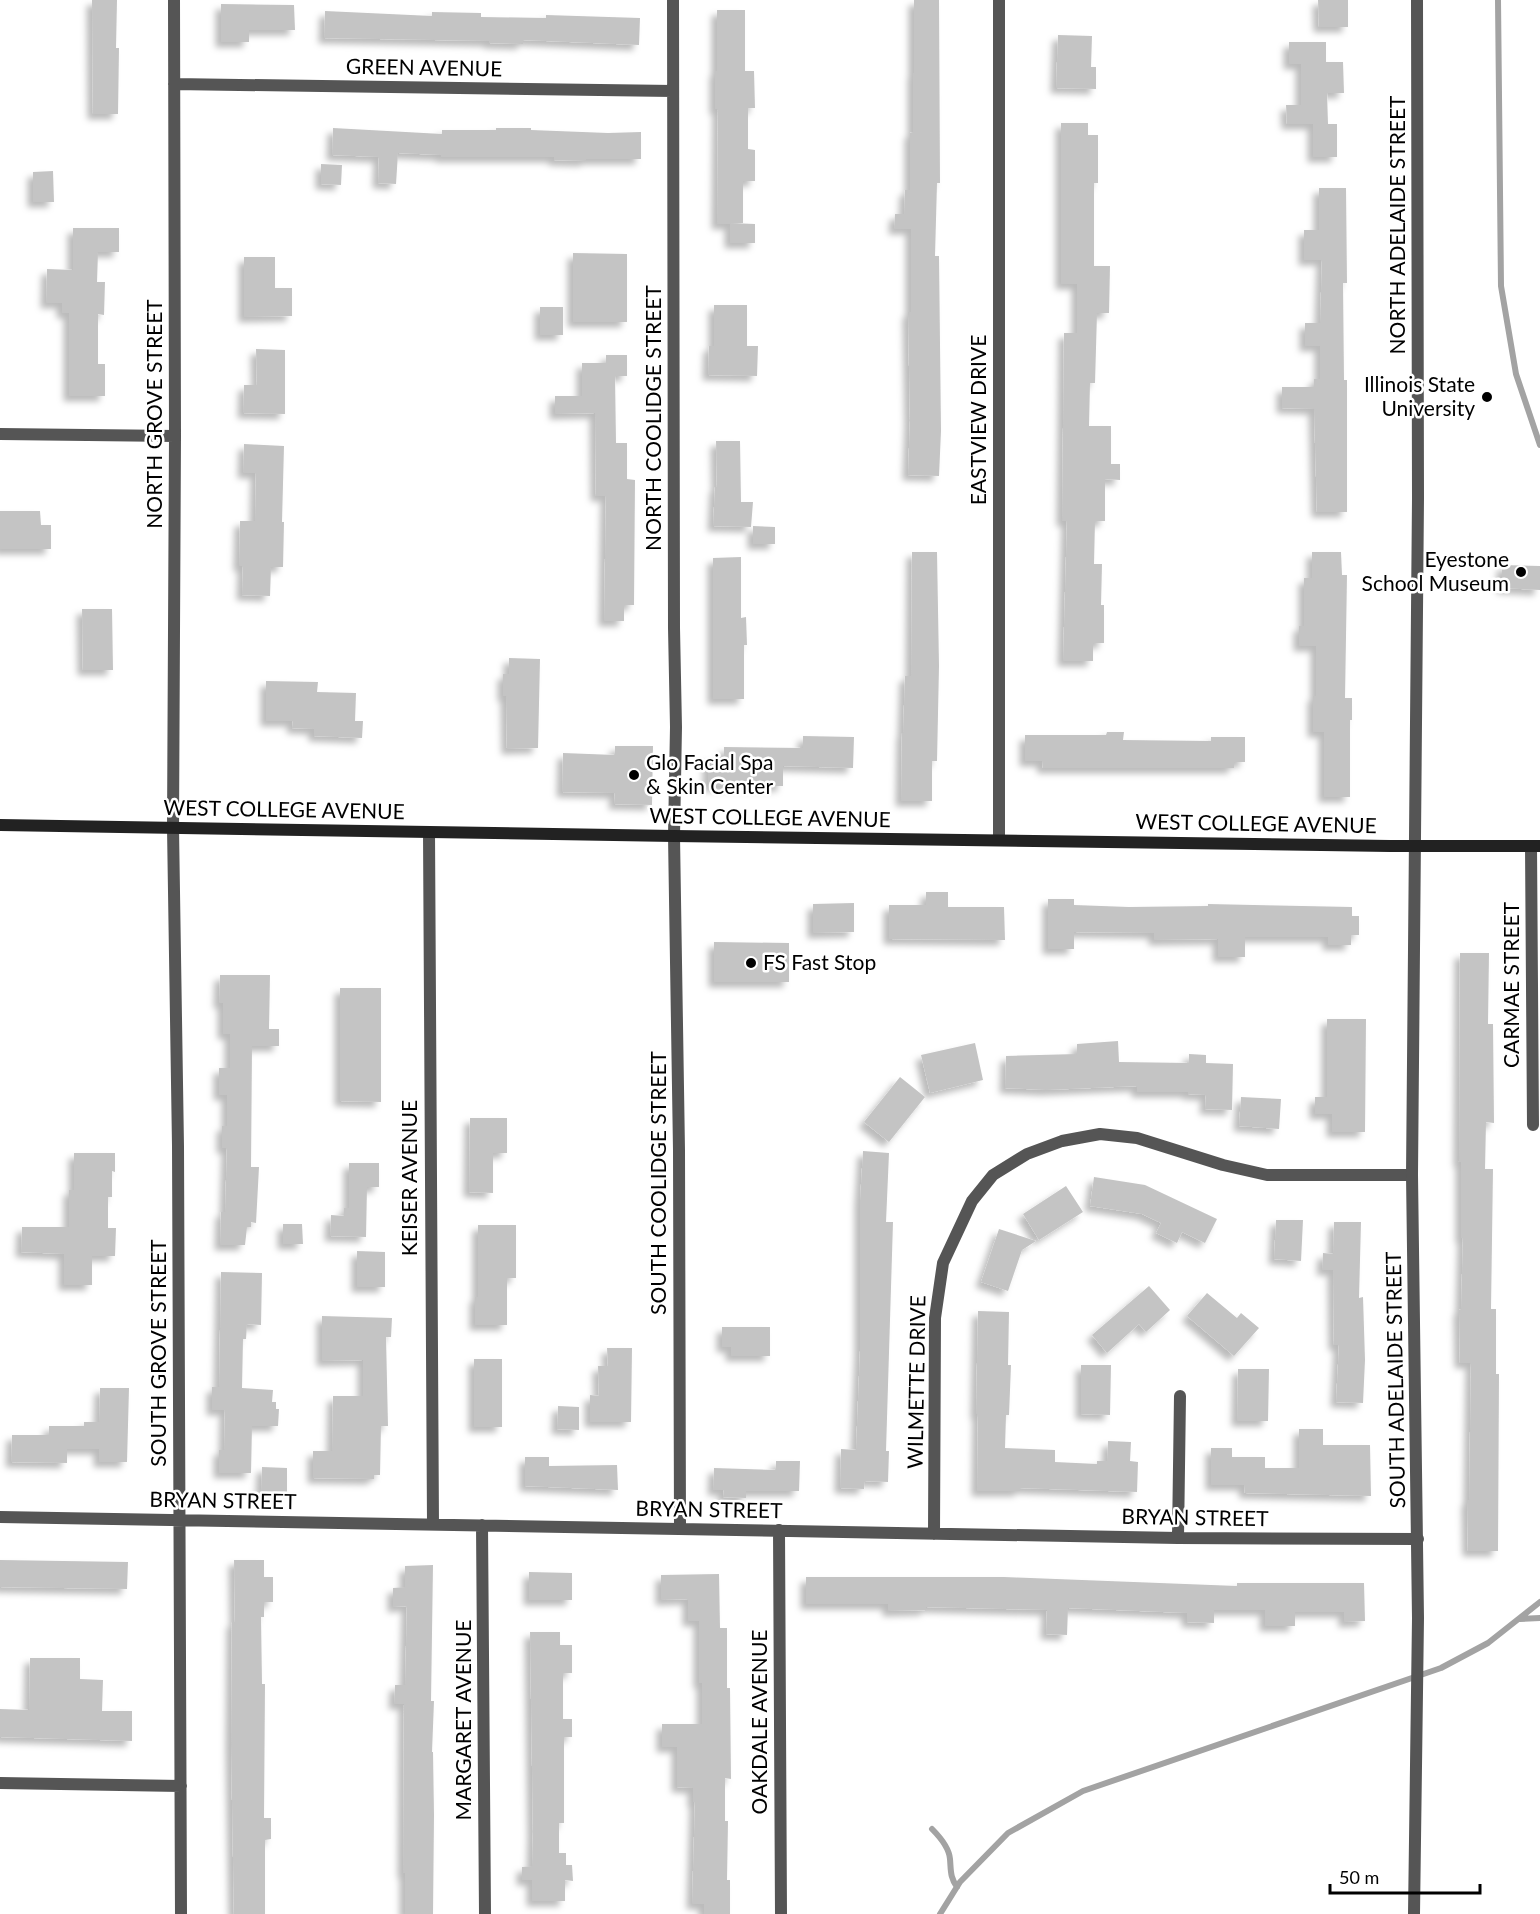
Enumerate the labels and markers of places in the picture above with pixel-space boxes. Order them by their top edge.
place label: Illinois State University [1364,371,1475,420]
marker: Illinois State University [1480,390,1494,404]
place label: Eyestone School Museum [1362,546,1509,595]
marker: Eyestone School Museum [1514,565,1528,579]
place label: Glo Facial Spa & Skin Center [646,749,774,798]
marker: Glo Facial Spa & Skin Center [627,768,641,782]
place label: FS Fast Stop [763,949,876,974]
marker: FS Fast Stop [744,956,758,970]

